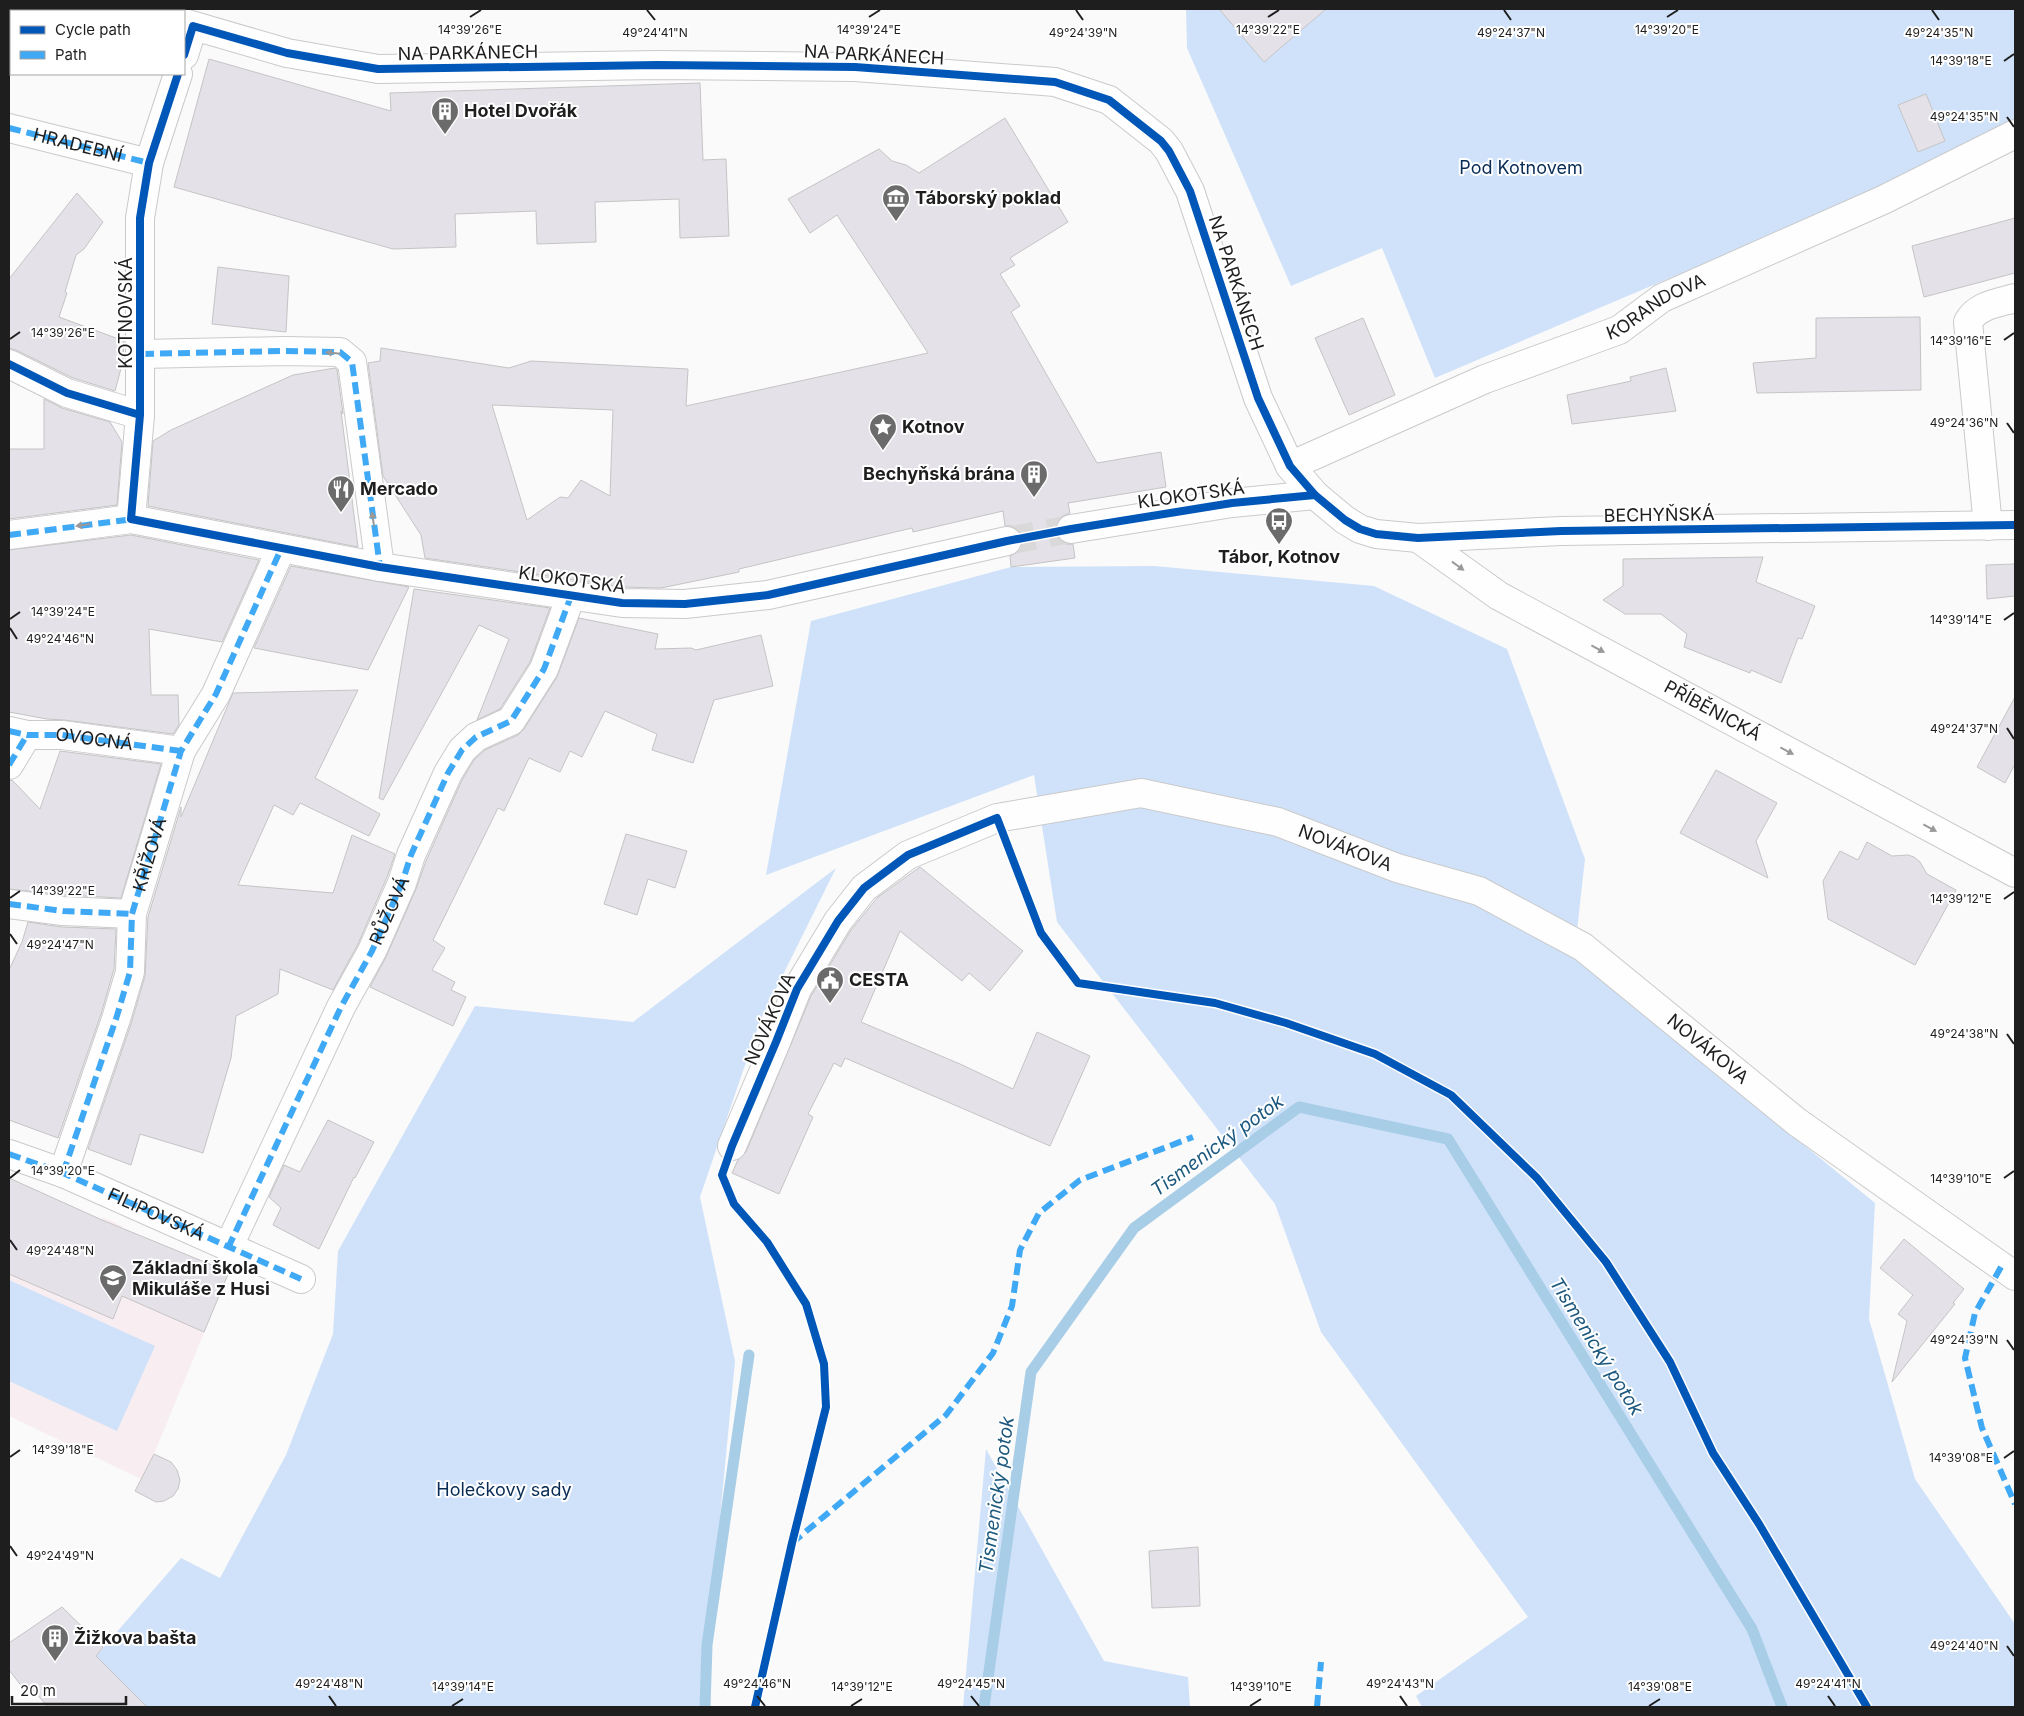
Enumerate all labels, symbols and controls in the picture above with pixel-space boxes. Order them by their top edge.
legend [10,10,185,75]
text: Cycle path [55,20,131,39]
text: 14°39'26"E [438,22,502,37]
text: 14°39'24"E [837,22,901,37]
text: 14°39'22"E [1236,22,1300,37]
text: 14°39'20"E [1635,22,1699,37]
text: 49°24'41"N [622,25,688,40]
text: 49°24'39"N [1049,25,1117,40]
text: 49°24'37"N [1477,25,1545,40]
text: 49°24'35"N [1905,25,1973,40]
street label: NA PARKÁNECH [803,39,945,69]
street label: NA PARKÁNECH [397,40,538,64]
text: Path [55,45,87,64]
text: 14°39'18"E [1930,53,1992,68]
building icon: Hotel Dvořák [430,96,460,135]
place label: Hotel Dvořák [464,100,578,121]
text: 49°24'35"N [1930,109,1998,124]
street label: HRADEBNÍ [31,123,125,166]
park label: Pod Kotnovem [1459,157,1583,178]
museum icon: Táborský poklad [881,183,911,222]
place label: Táborský poklad [915,187,1061,208]
street label: NA PARKÁNECH [1205,212,1269,353]
street label: KOTNOVSKÁ [114,257,136,369]
street label: KORANDOVA [1603,269,1709,344]
text: 14°39'26"E [31,325,95,340]
text: 14°39'16"E [1930,333,1992,348]
one-way arrow [325,349,341,357]
place icon: Kotnov [868,412,898,451]
text: 49°24'36"N [1930,415,1998,430]
place label: Kotnov [902,416,965,437]
building icon: Bechyňská brána [1019,459,1049,498]
place label: Bechyňská brána [863,463,1015,484]
restaurant icon: Mercado [326,474,356,513]
street label: KLOKOTSKÁ [1136,476,1246,512]
place label: Mercado [360,478,438,499]
street label: BECHYŇSKÁ [1603,502,1715,526]
bus stop icon: Tábor, Kotnov [1264,506,1294,545]
one-way arrow [369,510,377,526]
one-way arrow [74,521,90,529]
place label: Tábor, Kotnov [1218,546,1340,567]
street label: KLOKOTSKÁ [517,561,627,597]
one-way arrow [1451,561,1465,571]
text: 14°39'24"E [31,604,95,619]
text: 14°39'14"E [1930,612,1992,627]
text: 49°24'46"N [26,631,94,646]
one-way arrow [1590,645,1605,653]
street label: PŘÍBĚNICKÁ [1661,676,1765,745]
text: 49°24'37"N [1930,721,1998,736]
street label: OVOCNÁ [54,723,134,754]
one-way arrow [1780,746,1794,755]
street label: KŘÍŽOVÁ [128,815,170,894]
street label: NOVÁKOVA [1296,820,1395,875]
one-way arrow [1923,823,1937,832]
street label: RŮŽOVÁ [365,873,413,948]
text: 14°39'22"E [31,883,95,898]
text: 14°39'12"E [1930,891,1992,906]
text: 49°24'47"N [26,937,94,952]
public building icon: CESTA [815,965,845,1004]
street label: NOVÁKOVA [739,969,799,1068]
place label: CESTA [849,969,909,990]
street label: NOVÁKOVA [1663,1009,1753,1088]
text: 49°24'38"N [1930,1026,1998,1041]
water label: Tismenický potok [1146,1089,1289,1201]
text: 14°39'20"E [31,1163,95,1178]
text: 14°39'10"E [1930,1171,1992,1186]
street label: FILIPOVSKÁ [105,1183,208,1245]
text: 49°24'48"N [26,1243,94,1258]
place label: Základní škola Mikuláše z Husi [132,1257,270,1299]
school or university icon: Základní škola Mikuláše z Husi [98,1263,128,1302]
water label: Tismenický potok [1545,1273,1649,1420]
text: 49°24'39"N [1930,1332,1998,1347]
water label: Tismenický potok [974,1414,1019,1575]
text: 14°39'18"E [32,1442,94,1457]
text: 14°39'08"E [1929,1450,1993,1465]
park label: Holečkovy sady [436,1479,572,1500]
text: 49°24'49"N [26,1548,94,1563]
building icon: Žižkova bašta [40,1623,70,1662]
place label: Žižkova bašta [74,1627,196,1648]
text: 49°24'40"N [1930,1638,1998,1653]
scale bar [12,1674,126,1706]
text: 49°24'48"N [295,1676,363,1691]
text: 49°24'46"N [723,1676,791,1691]
text: 49°24'45"N [937,1676,1005,1691]
text: 49°24'43"N [1366,1676,1434,1691]
text: 49°24'41"N [1795,1676,1861,1691]
text: 14°39'14"E [432,1679,494,1694]
text: 14°39'12"E [831,1679,893,1694]
text: 14°39'10"E [1230,1679,1292,1694]
text: 14°39'08"E [1628,1679,1692,1694]
text: 20 m [20,1681,56,1700]

